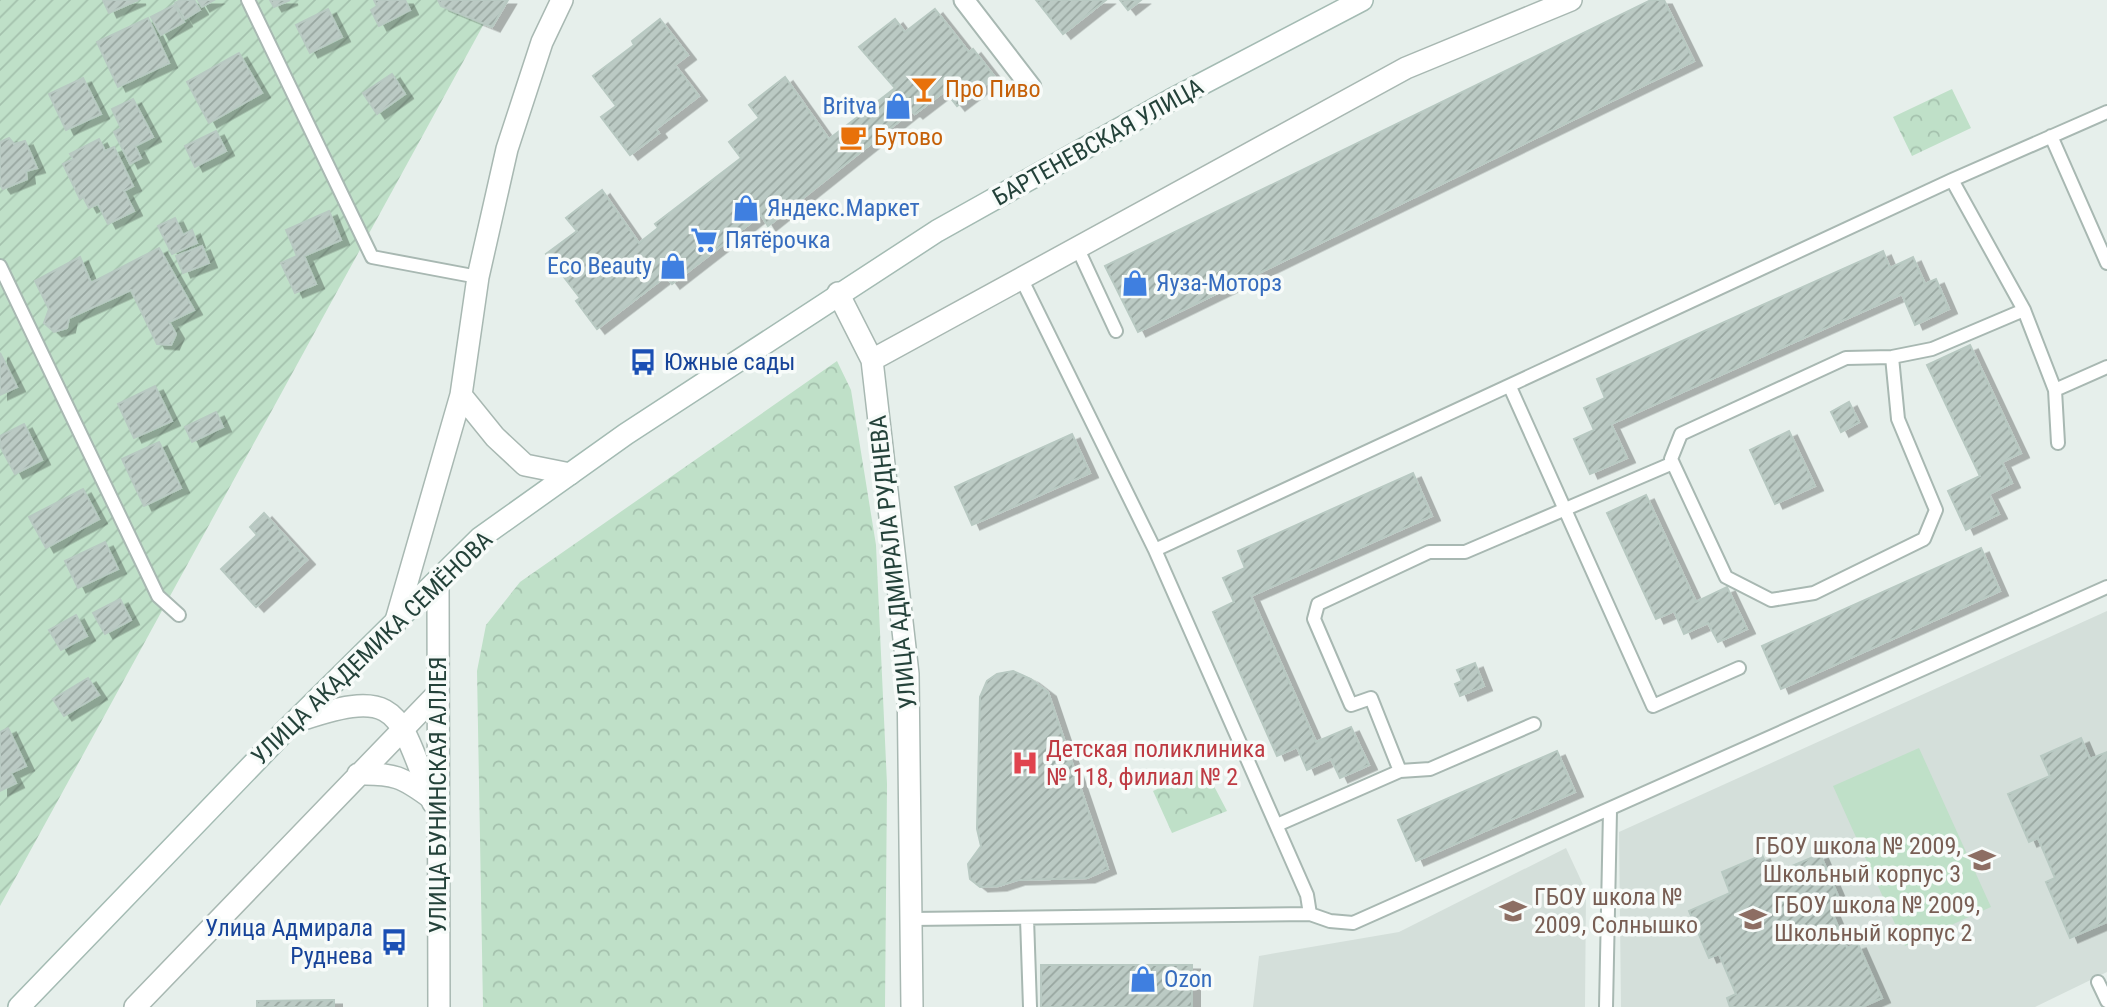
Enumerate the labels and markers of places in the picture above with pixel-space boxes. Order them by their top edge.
bar icon: Про Пиво [909,74,939,104]
place label: Про Пиво [945,75,1041,103]
shop icon: Britva [883,91,913,121]
place label: Britva [822,92,877,120]
cafe icon: Бутово [838,122,868,152]
place label: Бутово [874,123,943,151]
shop icon: Яндекс.Маркет [731,193,761,223]
place label: Яндекс.Маркет [767,194,920,222]
supermarket icon: Пятёрочка [689,225,719,255]
place label: Пятёрочка [725,226,830,254]
shop icon: Eco Beauty [658,251,688,281]
place label: Eco Beauty [547,252,652,280]
shop icon: Яуза-Моторз [1120,268,1150,298]
place label: Яуза-Моторз [1156,269,1282,297]
bus stop icon: Южные сады [628,347,658,377]
place label: Южные сады [664,348,795,376]
place label: Детская поликлиника № 118, филиал № 2 [1046,735,1265,791]
hospital icon: Детская поликлиника № 118, филиал № 2 [1010,748,1040,778]
place label: ГБОУ школа № 2009, Школьный корпус 3 [1755,832,1961,888]
school or university icon: ГБОУ школа № 2009, Школьный корпус 3 [1967,845,1997,875]
place label: ГБОУ школа № 2009, Солнышко [1534,883,1698,939]
place label: ГБОУ школа № 2009, Школьный корпус 2 [1774,891,1980,947]
school or university icon: ГБОУ школа № 2009, Солнышко [1498,896,1528,926]
school or university icon: ГБОУ школа № 2009, Школьный корпус 2 [1738,904,1768,934]
place label: Улица Адмирала Руднева [205,914,373,970]
bus stop icon: Улица Адмирала Руднева [379,927,409,957]
shop icon: Ozon [1128,964,1158,994]
place label: Ozon [1164,965,1212,993]

